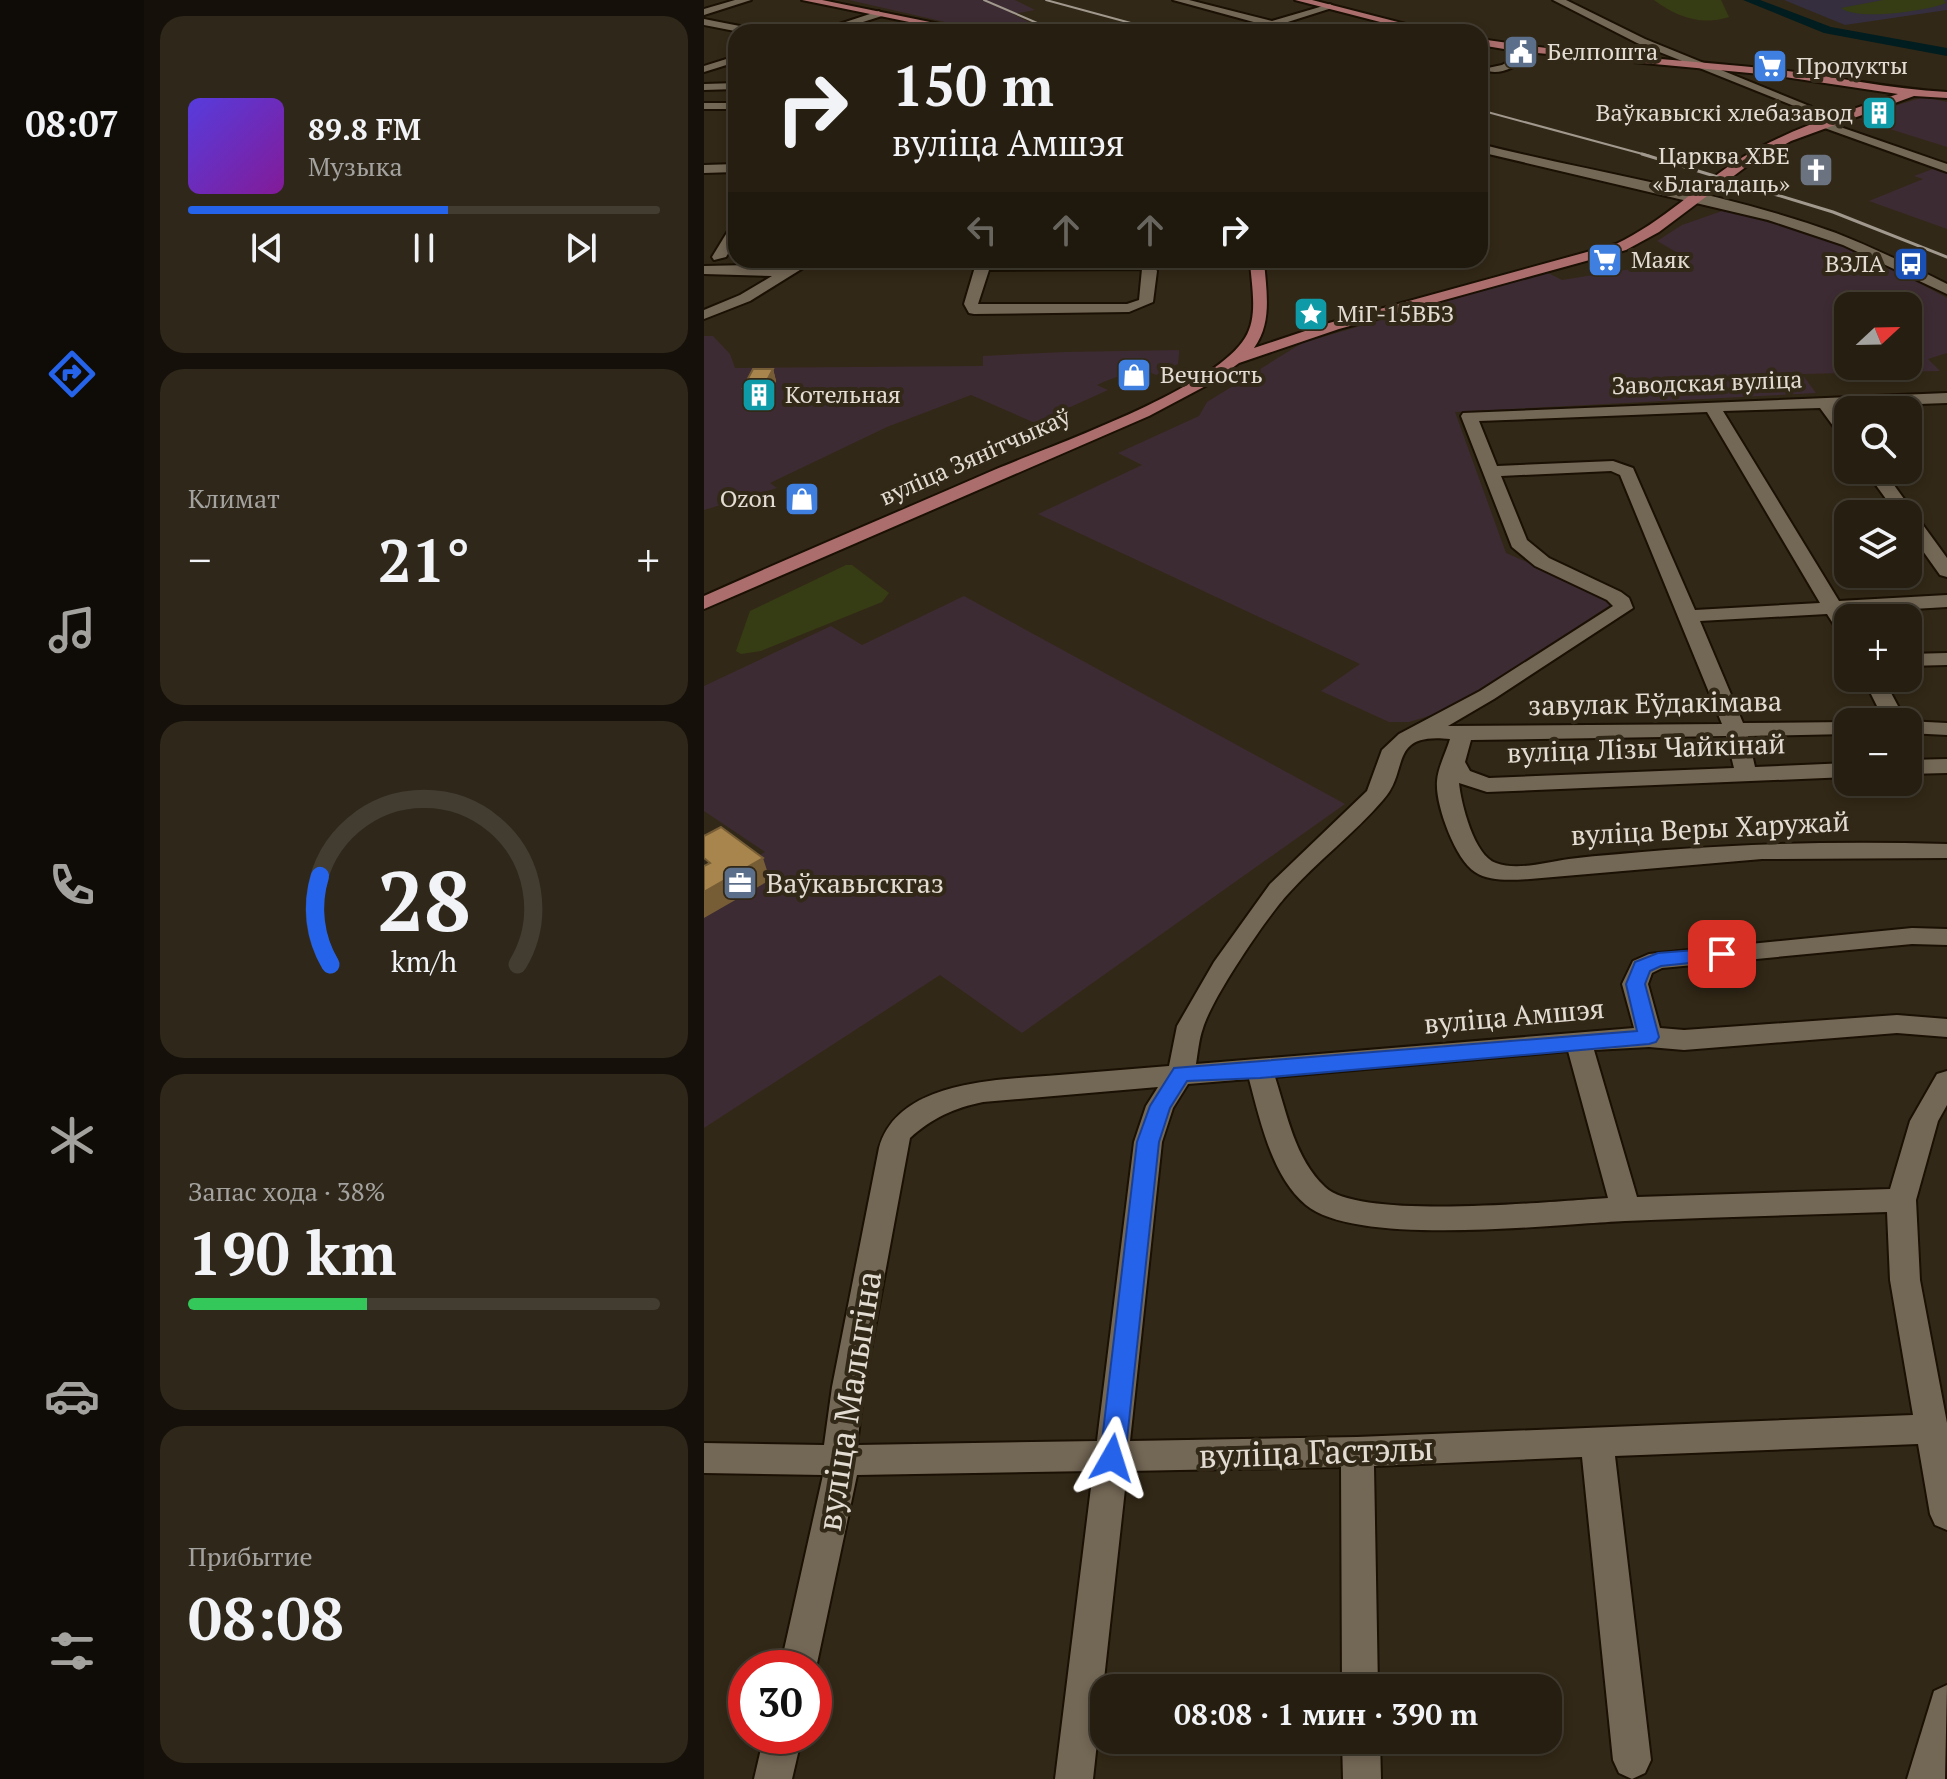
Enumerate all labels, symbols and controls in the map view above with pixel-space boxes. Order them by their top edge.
public building icon: Белпошта [1502,33,1540,71]
place label: Белпошта [1547,35,1658,67]
supermarket icon: Продукты [1751,47,1789,85]
text: 150 m [892,48,1054,122]
place label: Продукты [1796,49,1908,81]
icon: right [760,56,864,160]
building icon: Ваўкавыскі хлебазавод [1860,94,1898,132]
place label: Ваўкавыскі хлебазавод [1596,96,1853,128]
text: 08:07 [25,100,119,147]
text: 89.8 FM [308,109,421,149]
text: вуліца Амшэя [892,119,1125,166]
place label: Царква ХВЕ «Благадаць» [1653,139,1790,199]
text: Музыка [308,149,403,183]
church icon: Царква ХВЕ «Благадаць» [1797,151,1835,189]
icon: left [960,208,1004,252]
icon: ahead [1044,208,1088,252]
icon: ahead [1128,208,1172,252]
icon: right [1212,208,1256,252]
icon: previous [245,226,289,270]
icon: pause [402,226,446,270]
icon: next [559,226,603,270]
supermarket icon: Маяк [1586,241,1624,279]
place label: Маяк [1631,243,1690,275]
bus stop icon: ВЗЛА [1892,245,1930,283]
place label: ВЗЛА [1825,247,1886,279]
north arrow [1834,292,1922,380]
map controls [1834,292,1922,796]
place icon: МіГ-15ВБЗ [1292,295,1330,333]
place label: МіГ-15ВБЗ [1337,297,1454,329]
icon: directions [44,346,100,402]
shop icon: Вечность [1115,356,1153,394]
place label: Вечность [1160,358,1263,390]
street label: Заводская вуліца [1611,363,1803,401]
building icon: Котельная [740,376,778,414]
place label: Котельная [785,378,901,410]
button: search [1834,396,1922,484]
street label: вуліца Зянітчыкаў [874,399,1076,513]
shop icon: Ozon [783,480,821,518]
text: Климат [188,481,280,515]
place label: Ozon [720,482,776,514]
button: layers [1834,500,1922,588]
text: 21° [378,520,470,599]
text: − [188,530,211,589]
text: + [637,530,660,589]
icon: music [44,602,100,658]
button: + [1834,604,1922,692]
street label: завулак Еўдакімава [1528,682,1782,723]
button: − [1834,708,1922,796]
street label: вуліца Лізы Чайкінай [1506,724,1786,771]
street label: вуліца Веры Харужай [1570,802,1850,853]
text: 28 [377,845,471,955]
icon: phone [44,857,100,913]
office icon: Ваўкавыскгаз [721,864,759,902]
place label: Ваўкавыскгаз [766,864,944,901]
pin [1688,920,1756,988]
icon: arrive [1700,932,1744,976]
text: km/h [391,943,457,981]
street label: вуліца Амшэя [1422,989,1606,1042]
icon: climate [44,1112,100,1168]
text: Запас хода · 38% [188,1174,386,1208]
text: 190 km [188,1213,396,1292]
street label: вуліца Малыгіна [806,1268,891,1534]
icon: car [44,1368,100,1424]
position arrow [1070,1416,1154,1500]
street label: вуліца Гастэлы [1198,1425,1434,1478]
text: Прибытие [188,1539,313,1573]
text: 08:08 [188,1578,344,1657]
icon: filters [44,1623,100,1679]
speed limit sign: 30 [728,1650,832,1754]
text: 08:08 · 1 мин · 390 m [1174,1694,1478,1734]

